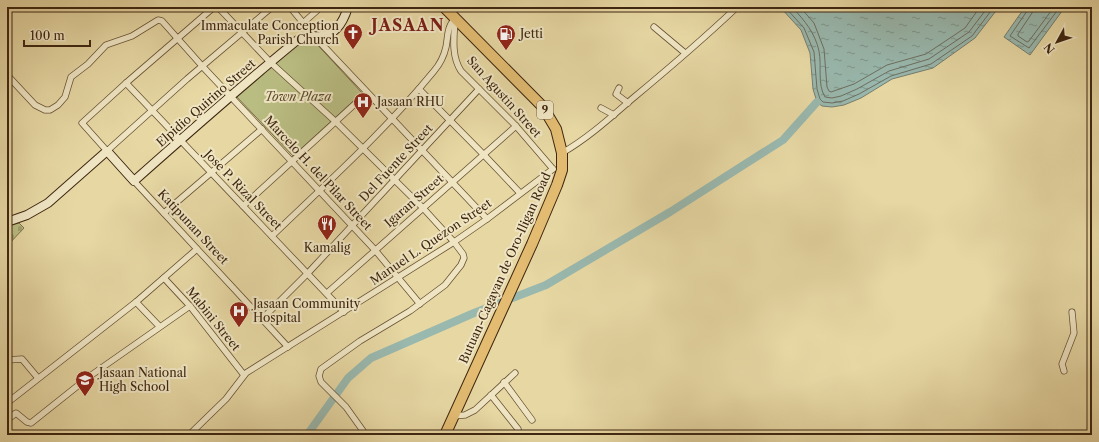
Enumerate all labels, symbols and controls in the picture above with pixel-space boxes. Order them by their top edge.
district label: JASAAN [368,15,445,35]
place label: Immaculate Conception Parish Church [201,18,339,47]
scale bar [24,22,90,48]
church icon: Immaculate Conception Parish Church [342,22,364,50]
north arrow [1037,22,1077,62]
fuel station icon: Jetti [495,23,517,51]
place label: Jetti [518,26,543,41]
text: 100 m [30,28,65,43]
text: N [1041,40,1058,57]
street label: San Agustin Street [464,53,545,141]
street label: Elpidio Quirino Street [153,55,259,150]
park label: Town Plaza [265,89,331,104]
hospital icon: Jasaan RHU [352,91,374,119]
place label: Jasaan RHU [375,94,444,109]
road number: 9 [537,101,553,119]
street label: Marcelo H. del Pilar Street [261,112,376,234]
street label: Del Fuente Street [356,120,436,205]
street label: Jose P. Rizal Street [200,145,286,233]
street label: Butuan-Cagayan de Oro-Iligan Road [455,169,554,366]
street label: Igaran Street [381,171,447,230]
street label: Katipunan Street [155,186,232,268]
street label: Manuel L. Quezon Street [367,195,495,288]
restaurant icon: Kamalig [316,213,338,241]
place label: Kamalig [304,240,351,255]
street label: Mabini Street [183,284,244,354]
place label: Jasaan Community Hospital [251,296,361,325]
hospital icon: Jasaan Community Hospital [228,300,250,328]
place label: Jasaan National High School [97,365,187,394]
school or university icon: Jasaan National High School [74,369,96,397]

